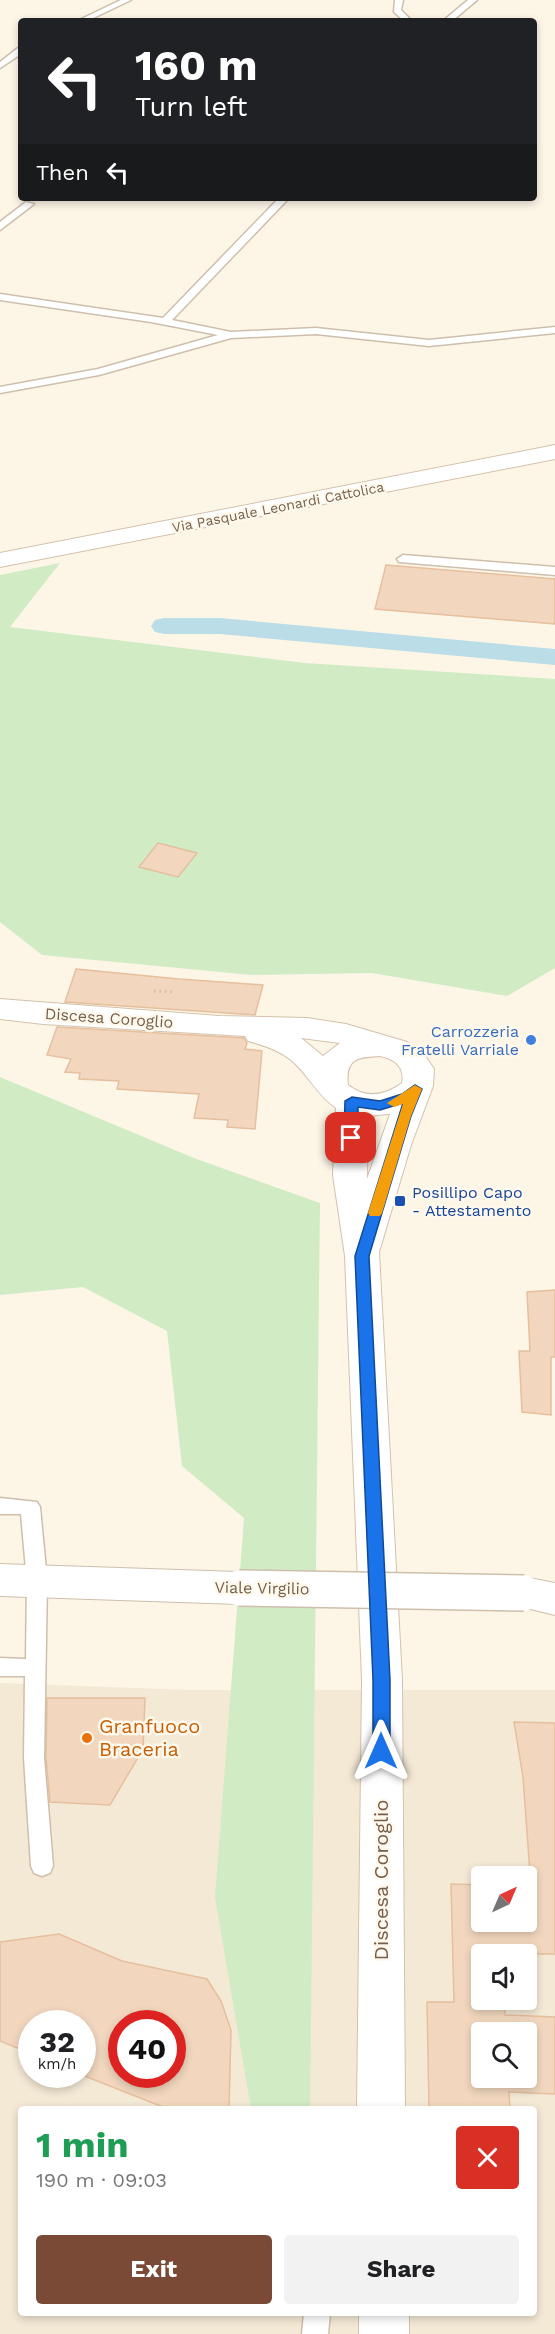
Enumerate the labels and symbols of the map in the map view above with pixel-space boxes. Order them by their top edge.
street label: Via Pasquale Leonardi Cattolica [171,479,385,535]
street label: Discesa Coroglio [44,1004,174,1032]
place label: Carrozzeria Fratelli Varriale [401,1022,519,1059]
marker: Carrozzeria Fratelli Varriale [524,1033,538,1047]
pin [325,1112,376,1163]
place label: Posillipo Capo - Attestamento [412,1183,531,1220]
marker: Posillipo Capo - Attestamento [393,1194,407,1208]
street label: Viale Virgilio [214,1578,310,1598]
place label: Granfuoco Braceria [99,1714,200,1761]
position arrow [349,1719,413,1783]
marker: Granfuoco Braceria [80,1731,94,1745]
street label: Discesa Coroglio [369,1800,393,1960]
north arrow [471,1866,537,1932]
speed limit sign: 40 [108,2010,186,2088]

